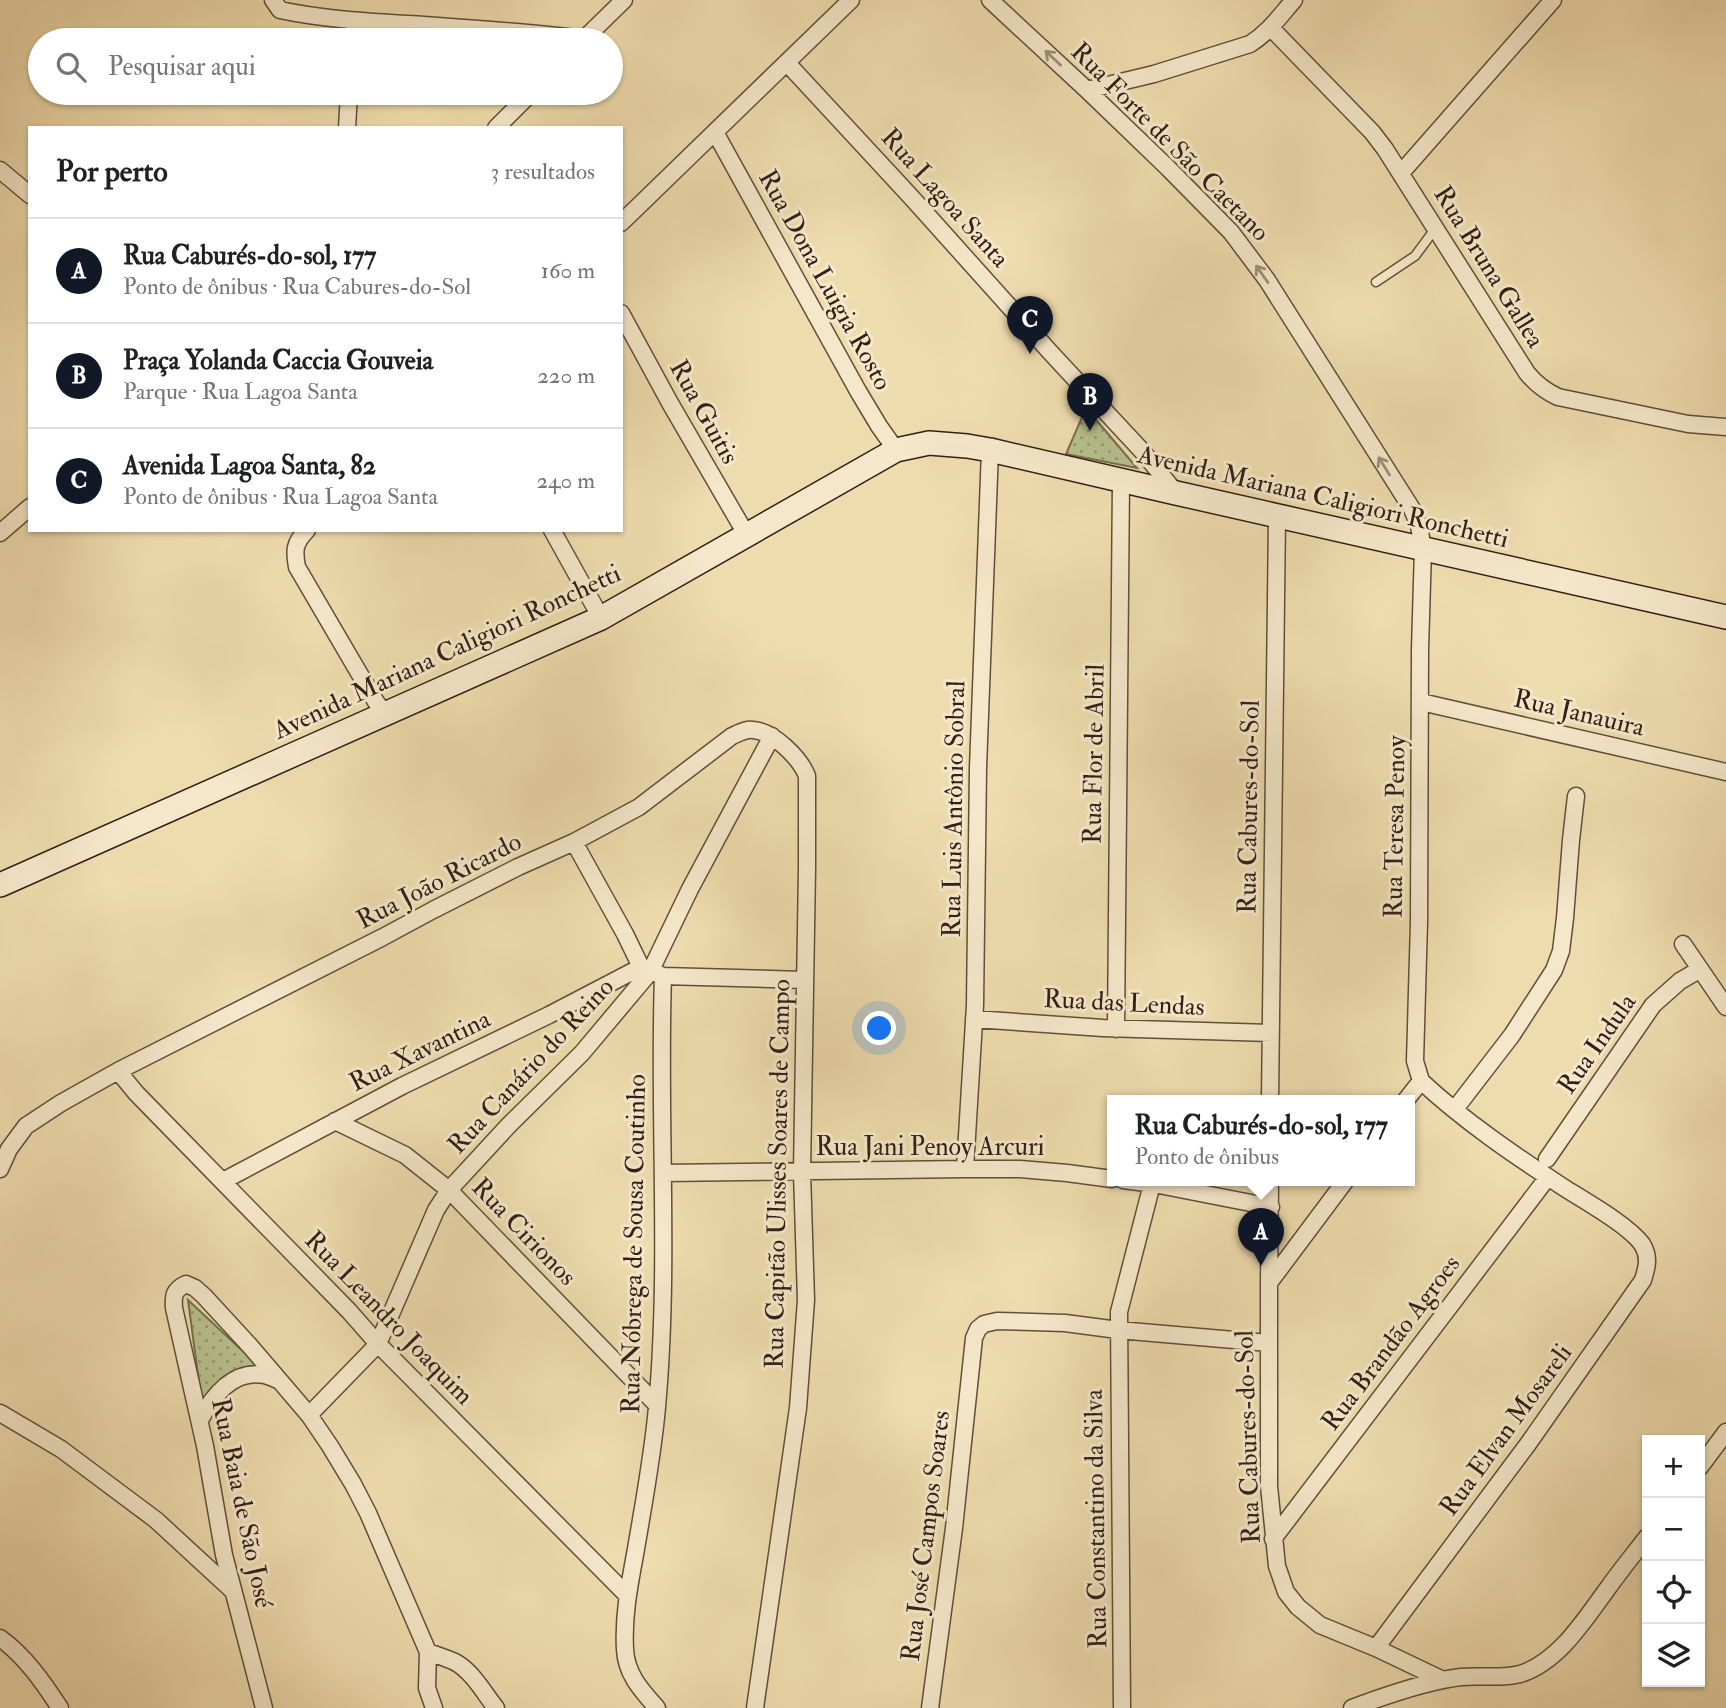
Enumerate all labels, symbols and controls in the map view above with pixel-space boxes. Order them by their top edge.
search box [28,28,623,105]
street label: Rua Forte de São Caetano [1064,36,1276,248]
icon: search [52,48,90,86]
one-way arrow [1044,50,1062,66]
text: Pesquisar aqui [108,51,256,83]
street label: Rua Lagoa Santa [874,122,1016,275]
text: Por perto [56,153,168,190]
text: 3 resultados [491,157,595,186]
street label: Rua Dona Luigia Rosto [751,164,899,396]
street label: Rua Bruna Gallea [1426,180,1552,354]
text: Rua Caburés-do-sol, 177 [123,240,376,272]
text: A [72,256,86,285]
text: 160 m [541,256,595,285]
one-way arrow [1255,265,1269,284]
text: Ponto de ônibus · Rua Cabures-do-Sol [123,272,471,301]
pin: C [1007,296,1053,354]
text: Praça Yolanda Caccia Gouveia [123,345,433,377]
street label: Rua Guitis [662,354,746,470]
text: B [71,361,87,390]
text: 220 m [537,361,595,390]
pin: B [1067,373,1113,431]
text: Parque · Rua Lagoa Santa [123,377,358,406]
street label: Avenida Mariana Caligiori Ronchetti [1133,438,1512,555]
text: Avenida Lagoa Santa, 82 [123,450,376,482]
one-way arrow [1377,456,1391,476]
text: C [71,466,87,495]
text: 240 m [536,466,595,495]
text: Ponto de ônibus · Rua Lagoa Santa [123,482,438,511]
street label: Avenida Mariana Caligiori Ronchetti [267,557,626,747]
street label: Rua Flor de Abril [1076,663,1112,844]
street label: Rua Luis Antônio Sobral [936,680,972,938]
street label: Rua Janauira [1510,682,1648,744]
street label: Rua Cabures-do-Sol [1231,699,1267,914]
street label: Rua Teresa Penoy [1377,735,1413,919]
street label: Rua João Ricardo [351,826,527,936]
street label: Rua Canário do Reino [441,971,621,1161]
street label: Rua Capitão Ulisses Soares de Campo [759,979,798,1369]
street label: Rua das Lendas [1043,983,1205,1023]
street label: Rua Indula [1551,987,1643,1100]
street label: Rua Xavantina [344,1003,496,1099]
your location [862,1011,896,1045]
street label: Rua Nóbrega de Sousa Coutinho [615,1074,653,1414]
popup [1107,1095,1415,1186]
text: Rua Caburés-do-sol, 177 [1134,1110,1388,1142]
street label: Rua Jani Penoy Arcuri [815,1131,1045,1163]
text: Ponto de ônibus [1134,1142,1279,1171]
street label: Rua Cirionos [465,1171,583,1293]
pin: A [1238,1208,1284,1266]
street label: Rua Leandro Joaquim [298,1224,480,1412]
street label: Rua Brandão Agroes [1315,1249,1467,1437]
street label: Rua Cabures-do-Sol [1228,1329,1268,1544]
street label: Rua Elvan Mosareli [1433,1338,1579,1522]
street label: Rua Constantino da Silva [1078,1389,1114,1649]
street label: Rua Baia de São José [204,1395,280,1611]
street label: Rua José Campos Soares [895,1409,958,1663]
map controls [1642,1435,1705,1687]
button: + [1642,1435,1705,1498]
button: − [1642,1498,1705,1561]
button: locate [1642,1561,1705,1624]
button: layers [1642,1624,1705,1687]

